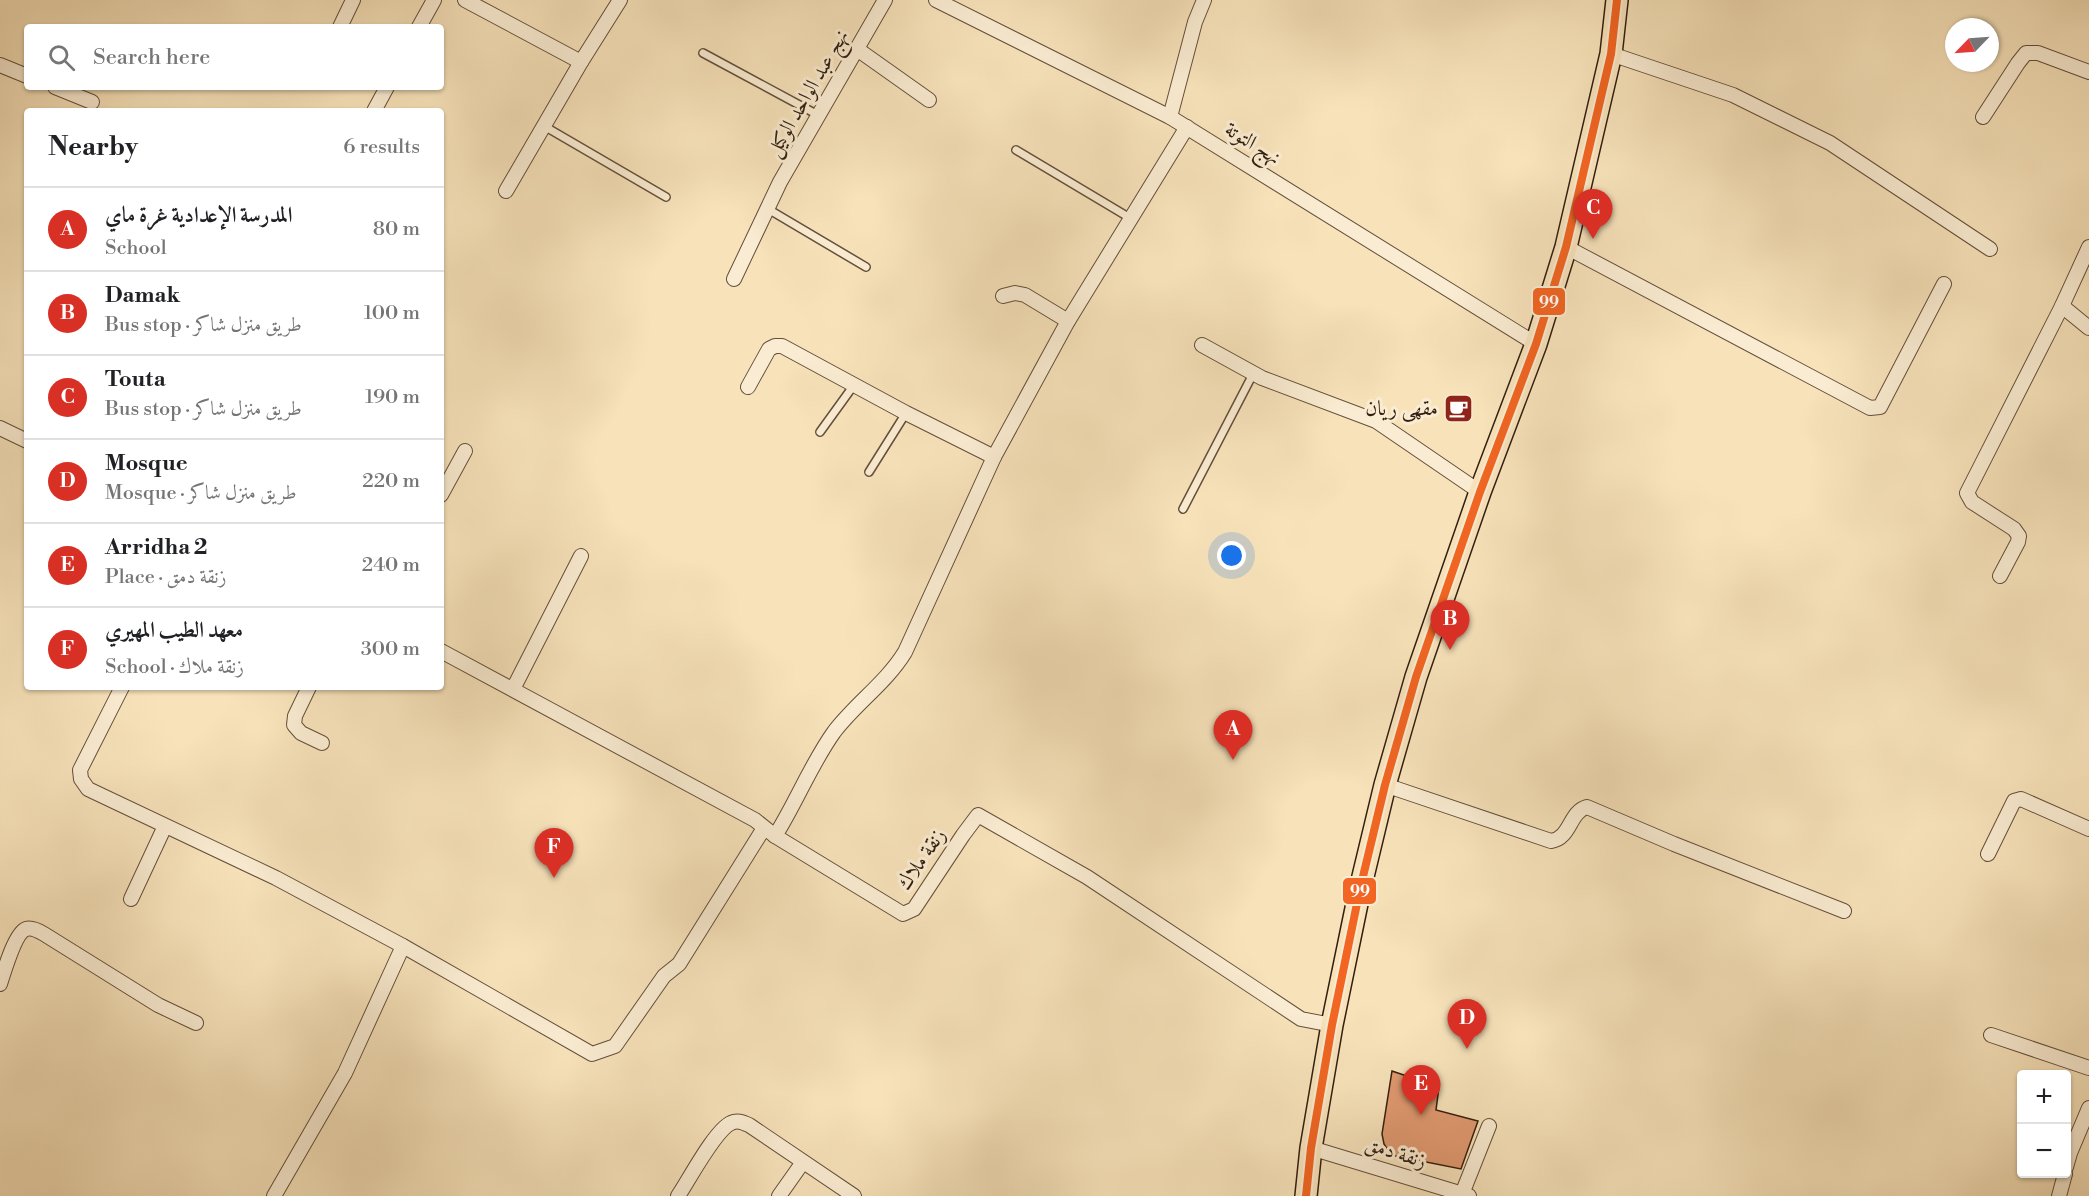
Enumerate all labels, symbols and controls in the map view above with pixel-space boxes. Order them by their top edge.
north arrow [1945,18,1999,72]
search box [24,24,444,90]
street label: نهج عبد الواحد الوكيل [761,25,859,164]
icon: search [45,41,78,74]
text: Search here [93,44,210,71]
street label: نهج التوتة [1217,117,1285,175]
text: Nearby [48,131,138,163]
text: 6 results [343,135,420,160]
pin: C [1574,190,1612,239]
text: المدرسة الإعدادية غرة ماي [105,202,293,229]
text: A [60,217,75,242]
text: 80 m [373,217,420,242]
text: School [105,236,167,261]
text: Damak [105,282,180,309]
line badge: 99 [1532,287,1566,316]
text: 99 [1539,293,1559,313]
text: B [60,301,75,326]
text: 100 m [364,301,420,326]
text: Bus stop · طريق منزل شاكر [105,313,302,338]
text: Touta [105,366,166,393]
text: C [60,385,75,410]
text: 190 m [365,385,420,410]
cafe icon: مقهى ريان [1443,392,1475,424]
place label: مقهى ريان [1365,396,1438,422]
text: Bus stop · طريق منزل شاكر [105,397,302,422]
text: Mosque [105,450,188,477]
text: D [60,469,75,494]
text: 220 m [362,469,420,494]
text: Mosque · طريق منزل شاكر [105,481,297,506]
text: Arridha 2 [105,534,207,561]
your location [1217,541,1246,570]
text: E [61,553,74,578]
text: 240 m [362,553,420,578]
text: Place · زنقة دمق [105,565,226,590]
pin: B [1430,600,1470,650]
text: معهد الطيب المهيري [105,617,243,644]
text: F [60,637,75,662]
text: 300 m [361,637,420,662]
text: School · زنقة ملاك [105,655,244,680]
pin: A [1214,710,1252,760]
street label: زنقة ملاك [892,824,952,895]
pin: F [534,828,574,878]
line badge: 99 [1342,877,1377,905]
text: 99 [1350,882,1370,902]
pin: D [1448,1000,1486,1049]
pin: E [1402,1066,1440,1115]
map controls [2017,1070,2071,1178]
button: + [2017,1070,2071,1124]
button: − [2017,1124,2071,1178]
street label: زنقة دمق [1362,1131,1430,1175]

